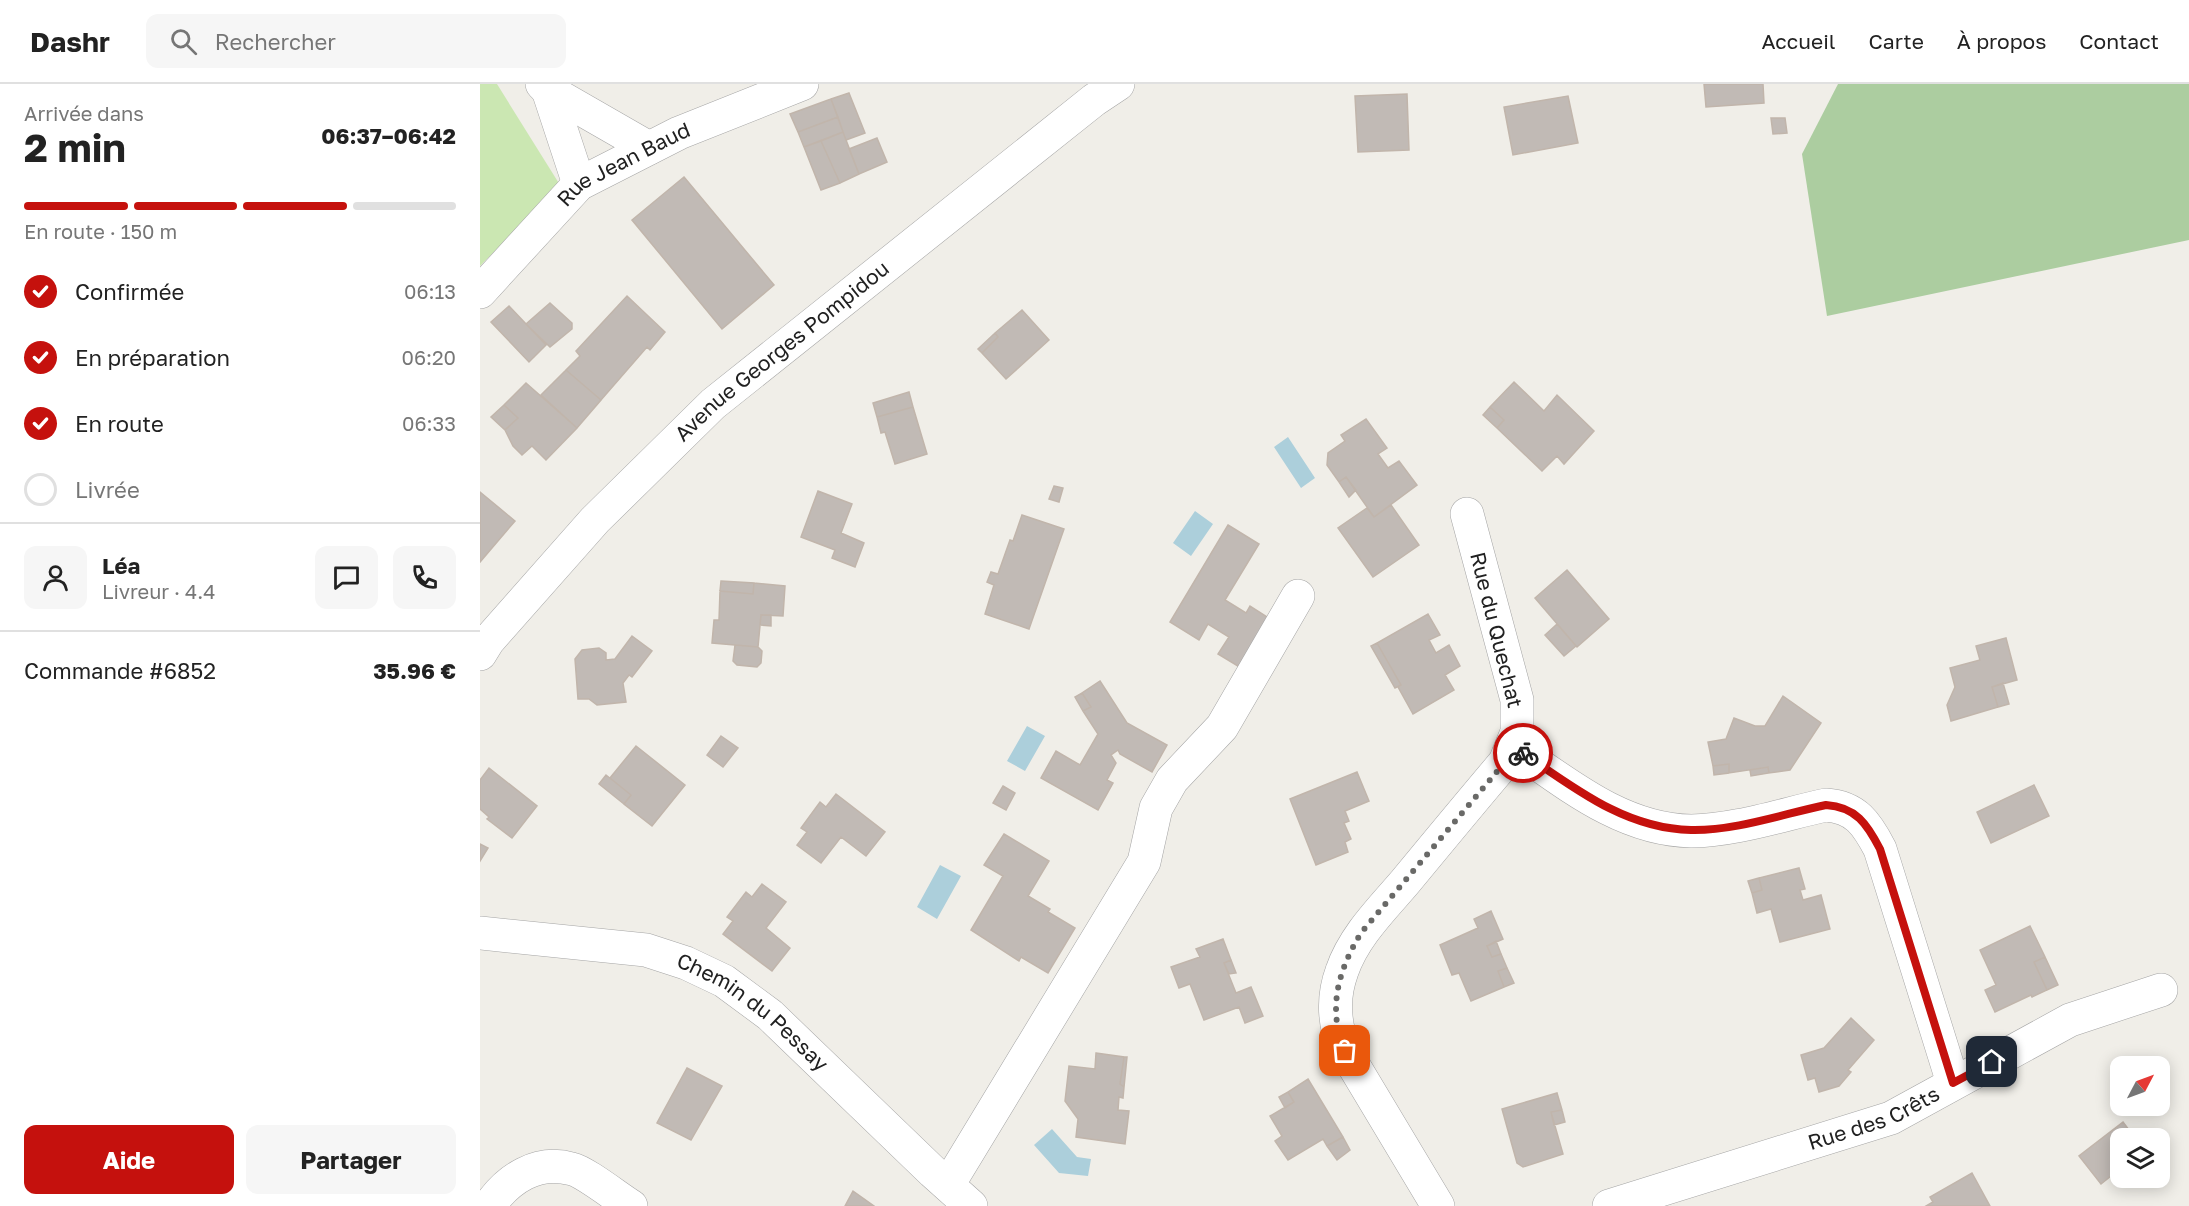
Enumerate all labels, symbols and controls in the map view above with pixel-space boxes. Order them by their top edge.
search box [146,14,566,68]
text: Dashr [30,25,110,58]
icon: search [167,25,200,58]
text: Rechercher [215,28,336,55]
text: Accueil [1762,28,1835,54]
text: Carte [1868,28,1924,54]
text: À propos [1957,28,2046,54]
text: Contact [2079,28,2159,54]
text: Arrivée dans [24,101,144,125]
street label: Rue Jean Baud [551,116,694,211]
text: 06:37–06:42 [321,122,456,149]
text: 2 min [24,124,126,171]
text: En route · 150 m [24,219,177,243]
street label: Avenue Georges Pompidou [669,255,894,446]
icon: check [24,275,57,308]
text: Confirmée [75,278,184,305]
text: 06:13 [404,279,456,303]
icon: check [24,341,57,374]
text: En préparation [75,344,230,371]
text: 06:20 [402,345,456,369]
icon: check [24,407,57,440]
text: En route [75,410,164,437]
text: 06:33 [402,411,456,435]
text: Livrée [75,476,140,503]
button: person [24,546,87,609]
button: chat [315,546,378,609]
button: phone [393,546,456,609]
street label: Rue du Quechat [1465,549,1529,710]
text: Léa [102,552,140,579]
text: Livreur · 4.4 [102,579,215,603]
text: Commande #6852 [24,657,216,684]
text: 35.96 € [373,657,456,684]
courier [1493,723,1553,783]
icon: bike [1507,737,1540,770]
street label: Chemin du Pessay [674,947,834,1076]
pin [1319,1025,1370,1076]
icon: bag [1328,1034,1361,1067]
pin [1966,1036,2017,1087]
icon: home [1975,1045,2008,1078]
north arrow [2110,1056,2170,1116]
map controls [2110,1056,2170,1188]
street label: Rue des Crêts [1805,1080,1944,1155]
button: Aide [24,1125,234,1194]
button: Partager [246,1125,456,1194]
button: layers [2110,1128,2170,1188]

